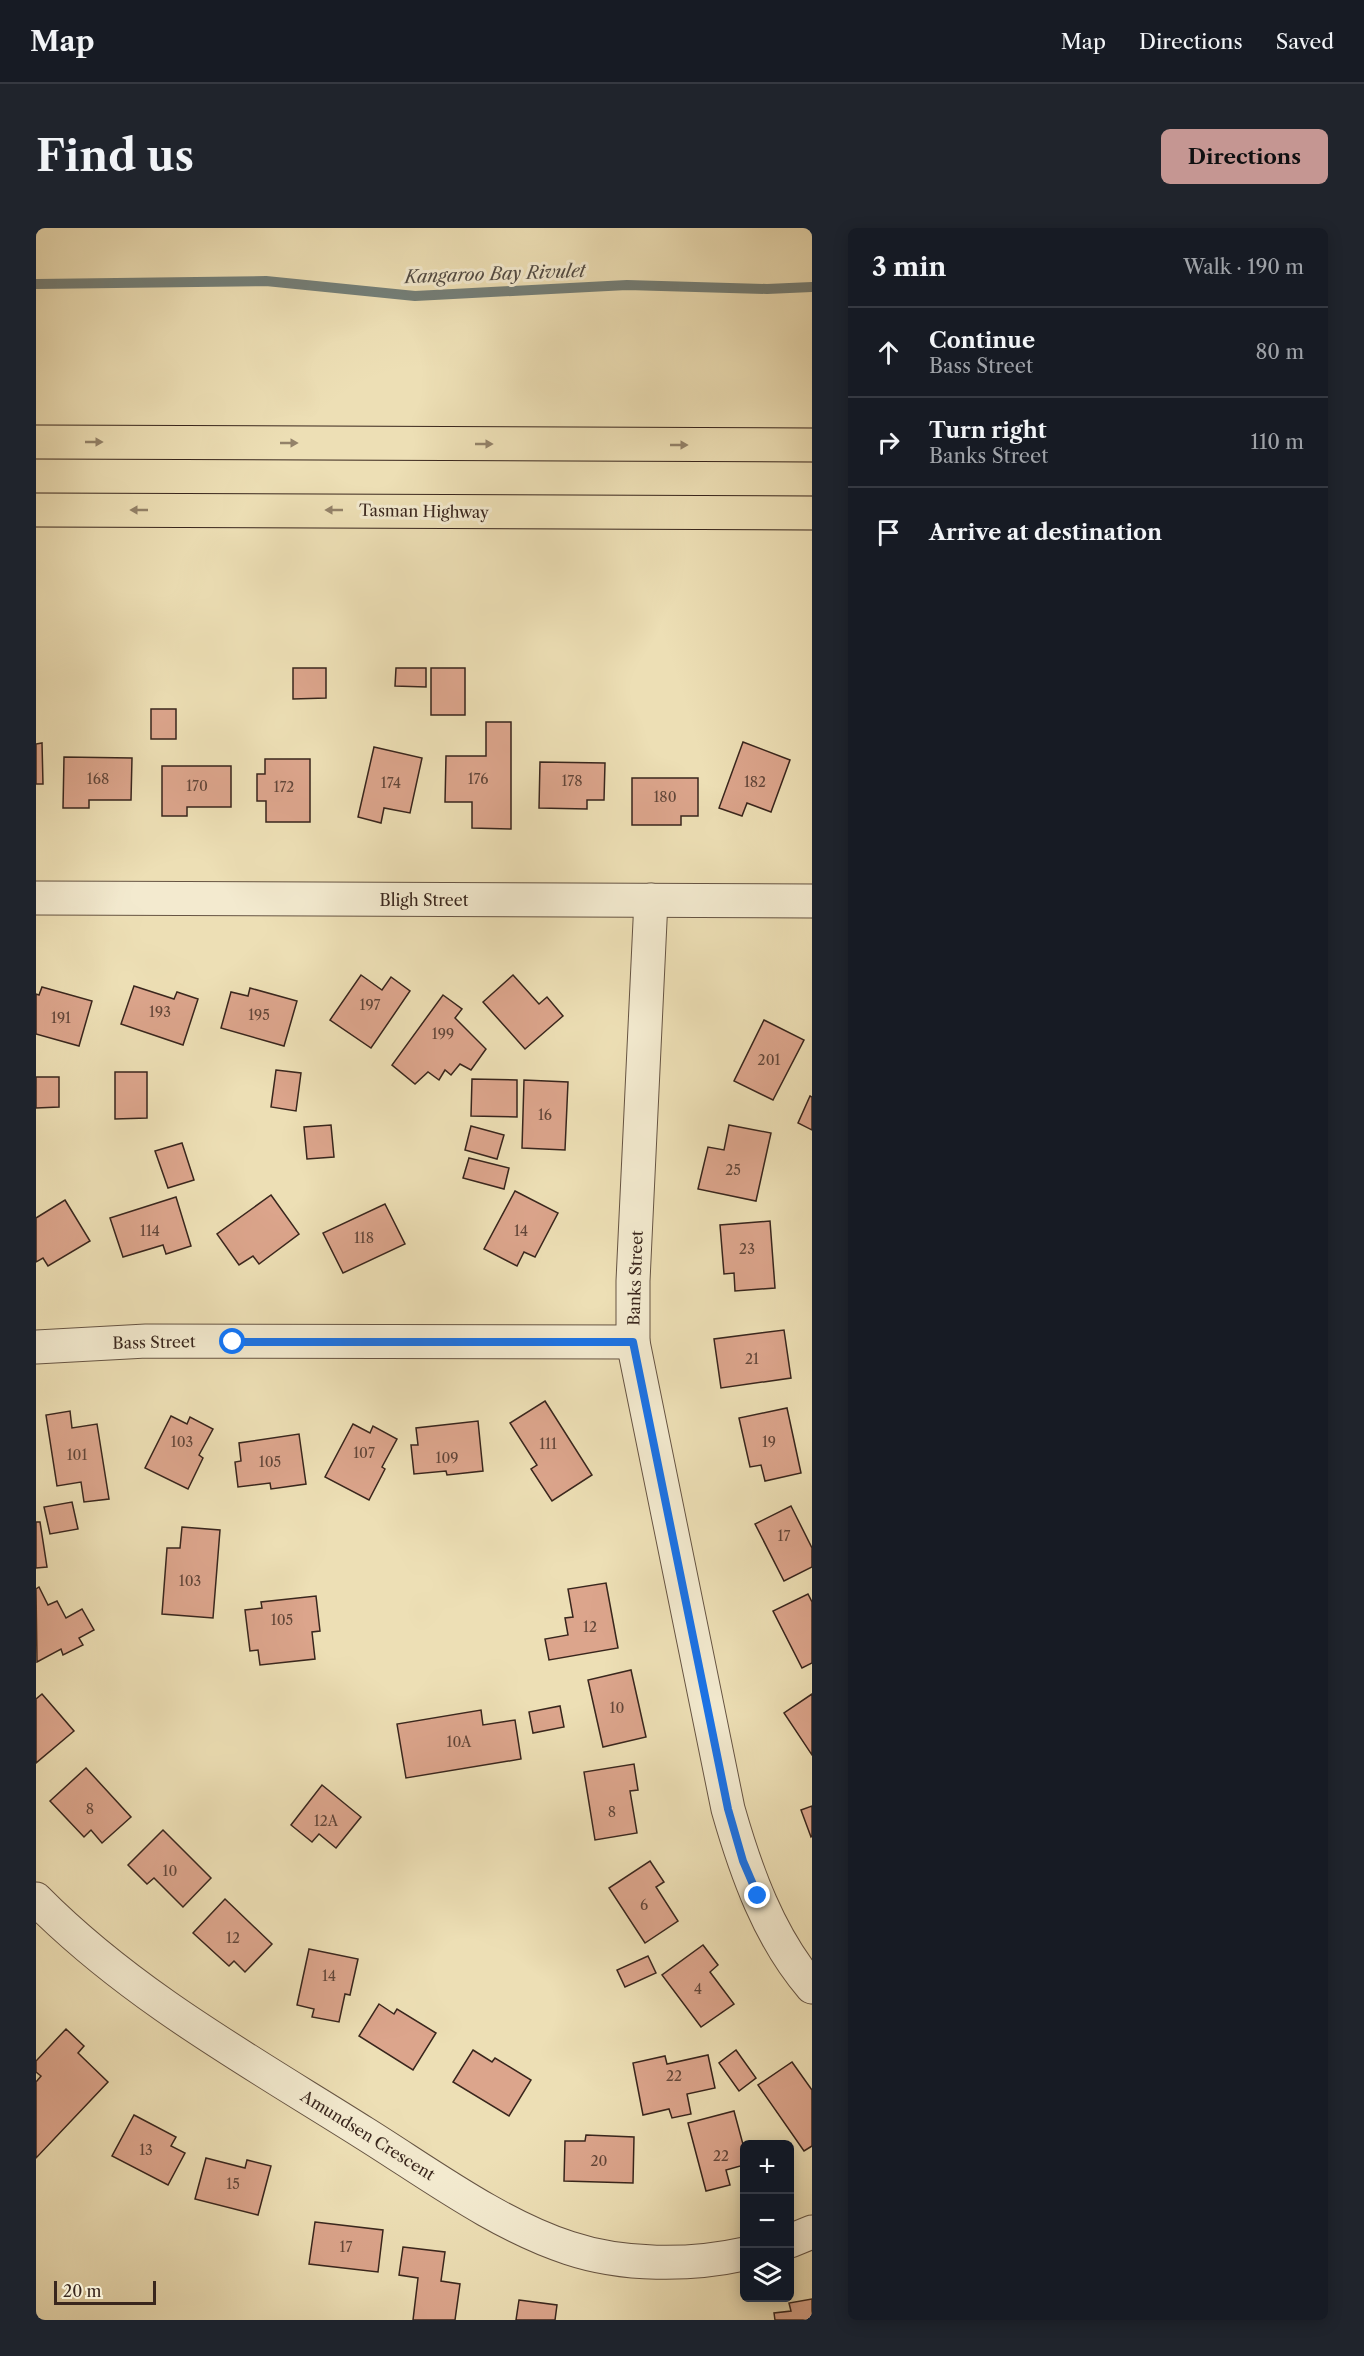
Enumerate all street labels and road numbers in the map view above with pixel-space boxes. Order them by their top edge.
street label: Tasman Highway [359,500,490,522]
street label: Bligh Street [380,890,469,910]
street label: Banks Street [623,1230,647,1326]
street label: Bass Street [112,1331,196,1353]
street label: Amundsen Crescent [296,2085,439,2185]

